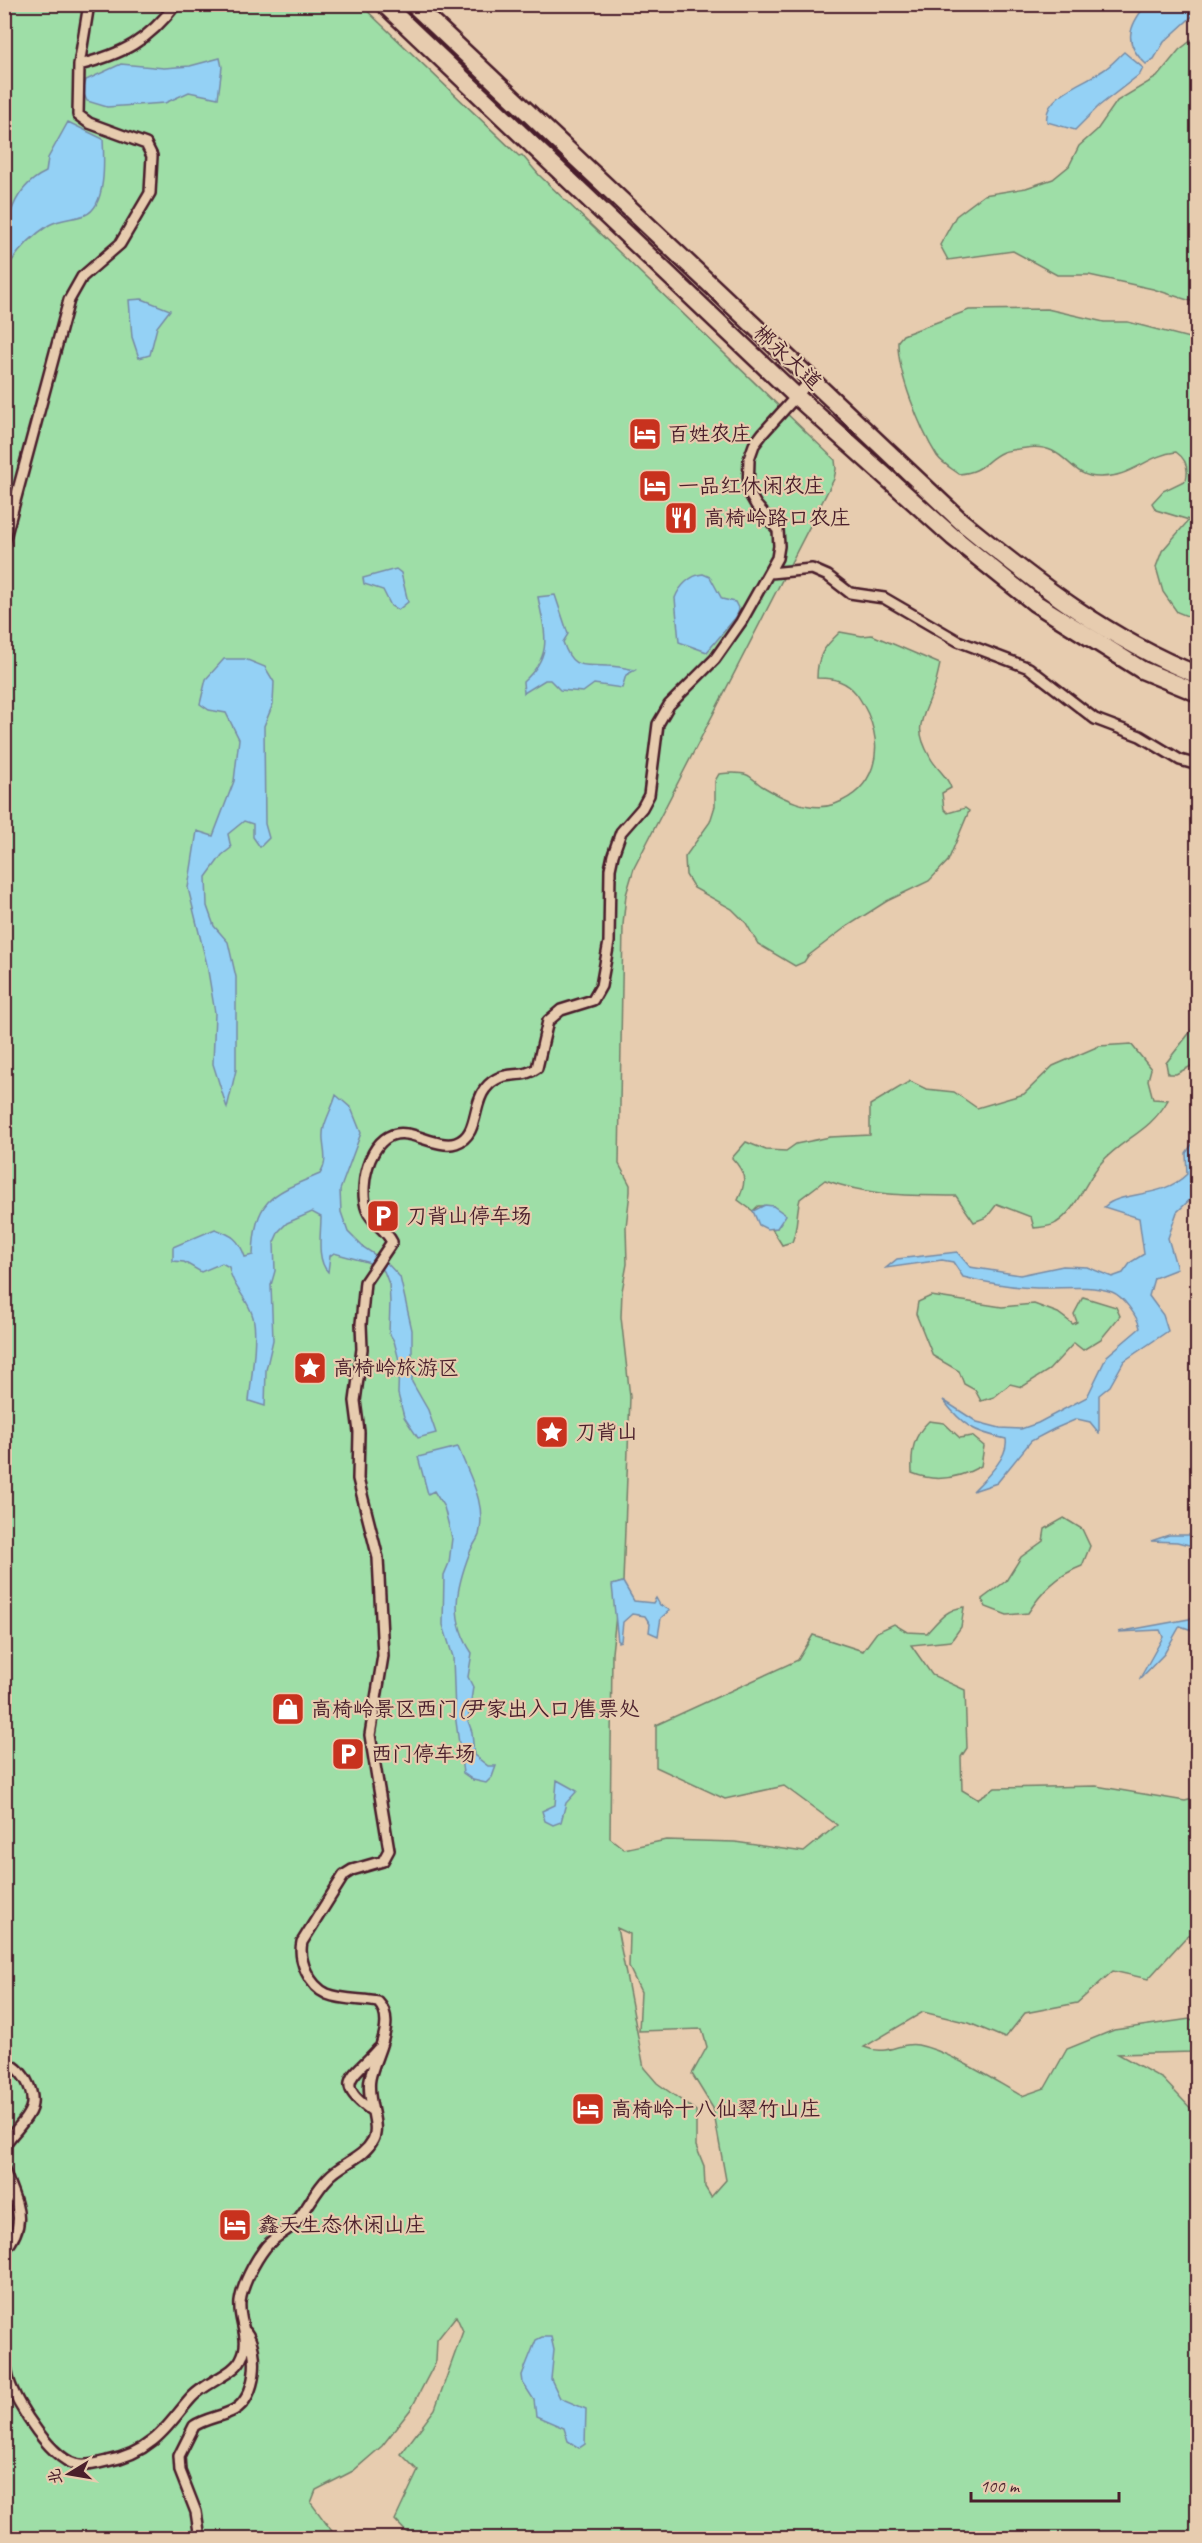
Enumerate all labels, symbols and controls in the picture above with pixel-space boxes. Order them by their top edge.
street label: 郴永大道 [748,319,828,395]
hotel icon: 百姓农庄 [627,416,663,452]
place label: 百姓农庄 [668,421,752,447]
hotel icon: 一品红休闲农庄 [637,468,673,504]
place label: 一品红休闲农庄 [678,473,825,499]
restaurant icon: 高椅岭路口农庄 [663,500,699,536]
place label: 高椅岭路口农庄 [704,505,851,531]
parking icon: 刀背山停车场 [365,1198,401,1234]
place label: 刀背山停车场 [406,1203,532,1229]
place icon: 高椅岭旅游区 [292,1350,328,1386]
place label: 高椅岭旅游区 [333,1355,459,1381]
place icon: 刀背山 [534,1414,570,1450]
place label: 刀背山 [575,1419,638,1445]
shop icon: 高椅岭景区西门(尹家出入口)售票处 [270,1691,306,1727]
place label: 高椅岭景区西门(尹家出入口)售票处 [311,1696,640,1722]
parking icon: 西门停车场 [330,1736,366,1772]
place label: 西门停车场 [371,1741,476,1767]
hotel icon: 高椅岭十八仙翠竹山庄 [570,2091,606,2127]
place label: 高椅岭十八仙翠竹山庄 [611,2096,821,2122]
hotel icon: 鑫天生态休闲山庄 [217,2207,253,2243]
place label: 鑫天生态休闲山庄 [258,2212,426,2238]
north arrow [39,2444,99,2504]
scale bar [971,2465,1120,2503]
text: 北 [44,2467,67,2486]
text: 100 m [980,2475,1021,2497]

